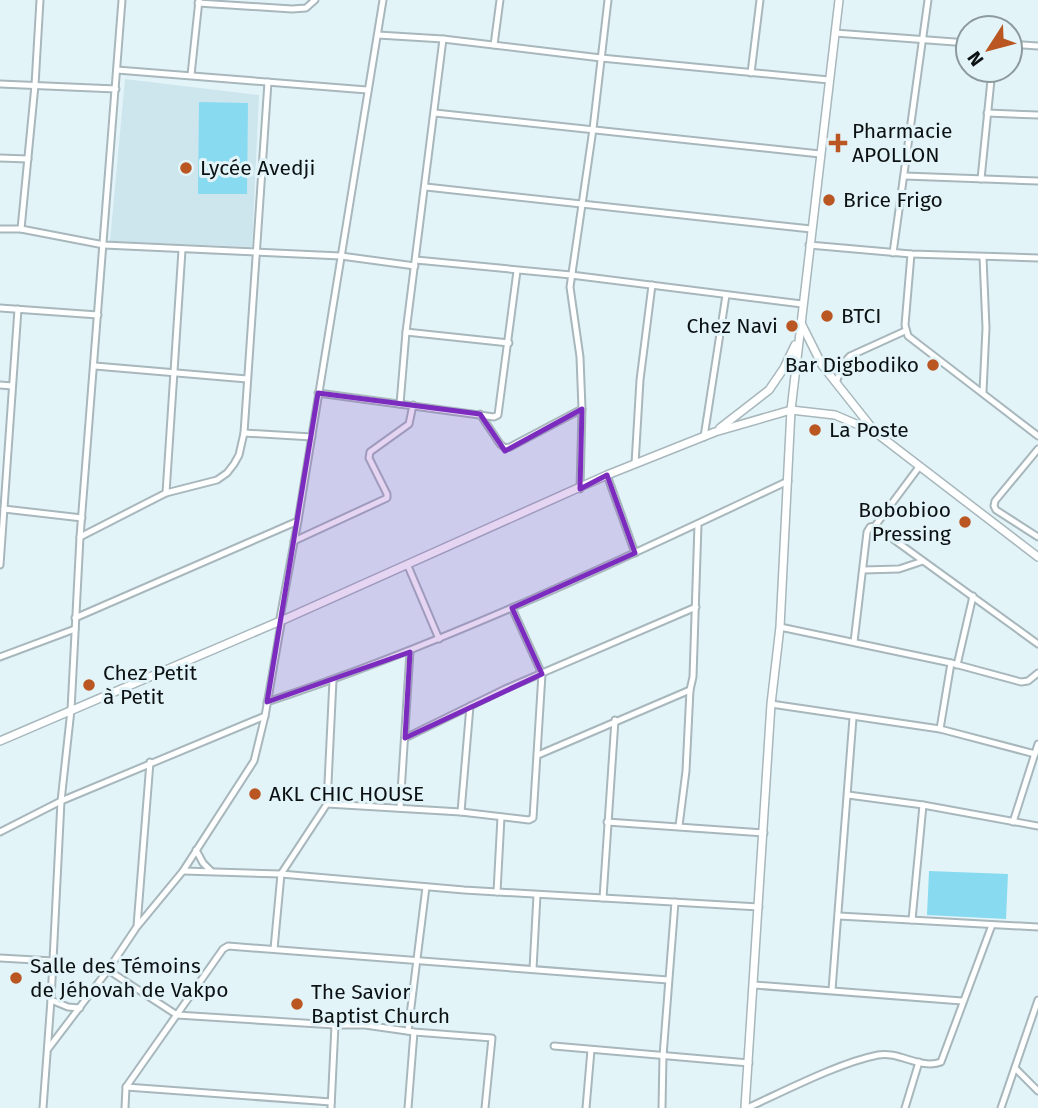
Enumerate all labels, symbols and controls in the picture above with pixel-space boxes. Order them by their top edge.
north arrow [954,14,1024,84]
text: N [963,47,989,71]
place label: Pharmacie APOLLON [852,118,952,168]
marker: Pharmacie APOLLON [830,135,846,151]
place label: Lycée Avedji [200,155,315,181]
marker: Lycée Avedji [178,160,194,176]
place label: Brice Frigo [843,187,943,213]
marker: Brice Frigo [821,192,837,208]
place label: BTCI [841,303,881,329]
marker: BTCI [819,308,835,324]
place label: Chez Navi [686,313,778,339]
marker: Chez Navi [784,318,800,334]
place label: Bar Digbodiko [785,352,919,378]
marker: Bar Digbodiko [925,357,941,373]
place label: La Poste [829,417,909,443]
marker: La Poste [807,422,823,438]
place label: Bobobioo Pressing [858,497,951,547]
marker: Bobobioo Pressing [957,514,973,530]
place label: Chez Petit à Petit [103,660,197,710]
marker: Chez Petit à Petit [81,677,97,693]
place label: AKL CHIC HOUSE [269,781,424,807]
marker: AKL CHIC HOUSE [247,786,263,802]
place label: Salle des Témoins de Jéhovah de Vakpo [30,953,229,1003]
marker: Salle des Témoins de Jéhovah de Vakpo [8,970,24,986]
place label: The Savior Baptist Church [311,979,450,1029]
marker: The Savior Baptist Church [289,996,305,1012]

